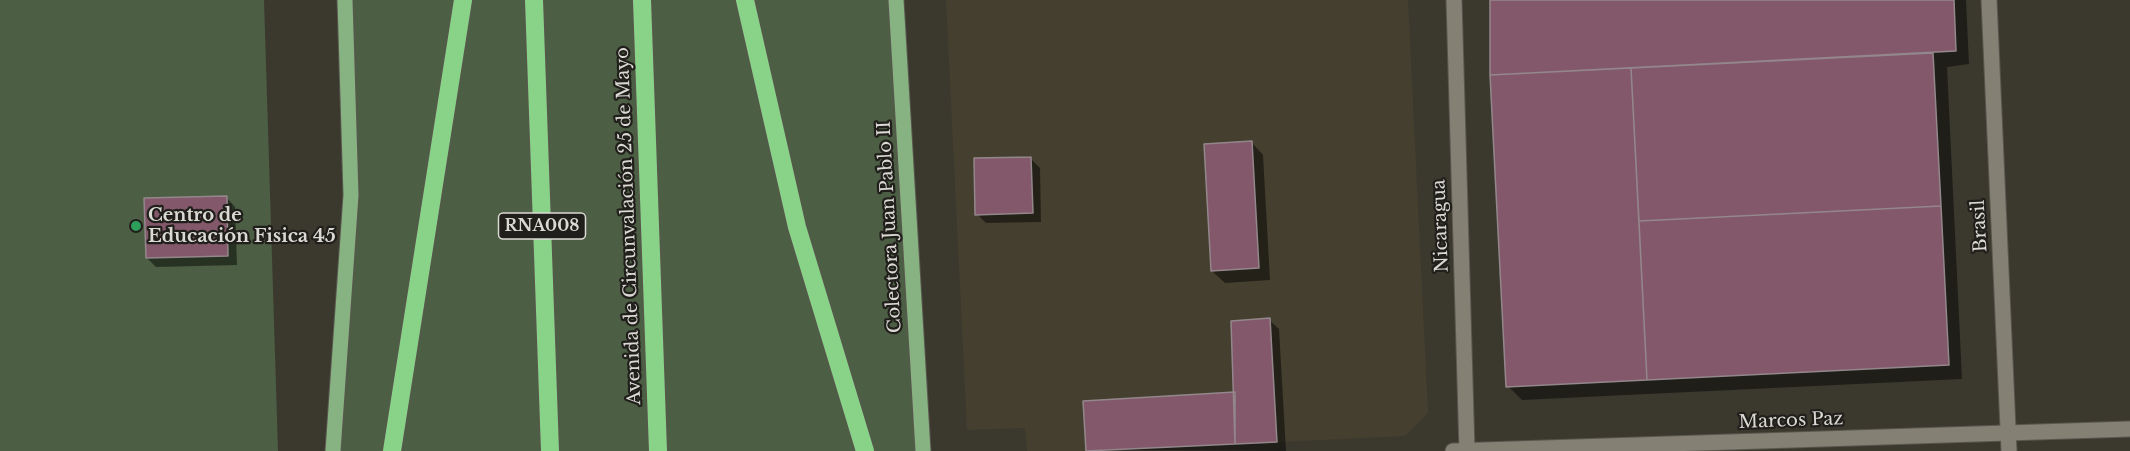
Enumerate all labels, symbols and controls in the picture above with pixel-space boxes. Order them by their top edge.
street label: Avenida de Circunvalación 25 de Mayo [612,47,646,405]
street label: Colectora Juan Pablo II [874,120,906,334]
street label: Nicaragua [1429,179,1453,273]
street label: Brasil [1968,199,1992,253]
place label: Centro de Educación Fisica 45 [148,205,336,248]
road number: RNA008 [498,213,586,239]
marker: Centro de Educación Fisica 45 [129,219,143,233]
street label: Marcos Paz [1738,408,1844,434]

